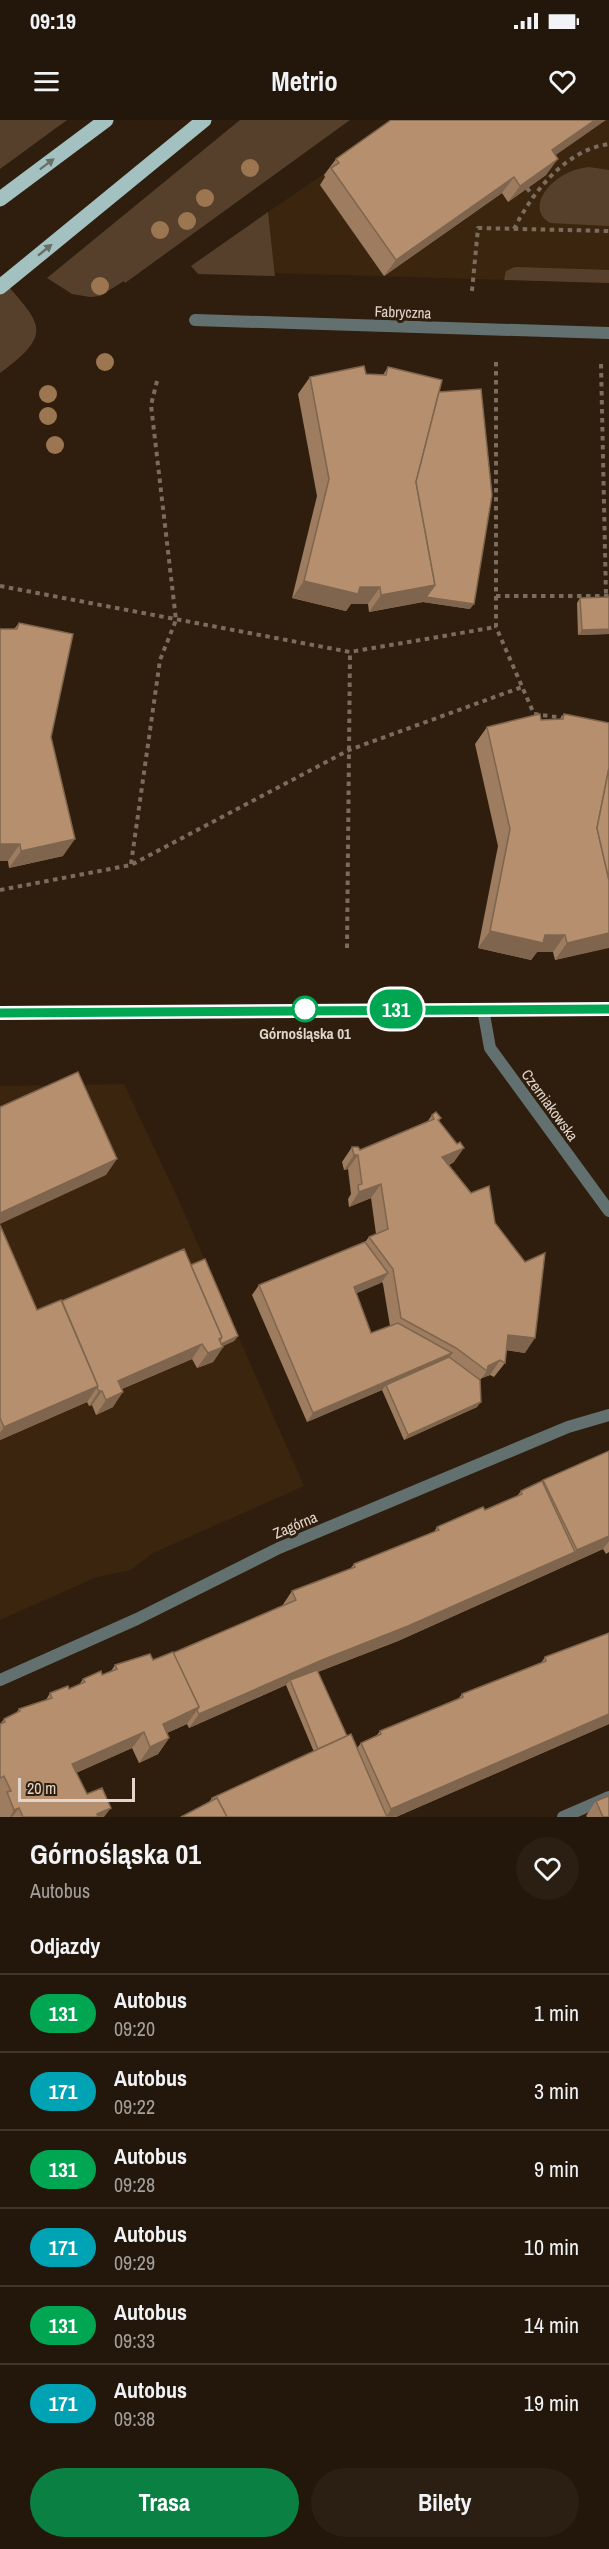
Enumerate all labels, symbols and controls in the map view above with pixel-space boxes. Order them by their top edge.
text: 09:19 [30,6,76,36]
text: Metrio [271,63,338,99]
icon: menu [30,65,63,98]
icon: heart [546,65,579,98]
one-way arrow [38,158,54,170]
one-way arrow [37,244,52,257]
street label: Fabryczna [374,301,432,323]
line badge: 131 [362,990,430,1028]
text: 131 [382,995,410,1024]
marker: Górnośląska 01 [292,996,318,1022]
place label: Górnośląska 01 [259,1023,351,1044]
street label: Czerniakowska [517,1065,583,1145]
street label: Zagórna [270,1506,320,1544]
scale bar [18,1775,135,1802]
text: 20 m [27,1777,56,1799]
text: Górnośląska 01 [30,1835,201,1873]
button: heart [516,1837,579,1900]
text: Autobus [30,1877,90,1904]
text: Odjazdy [30,1931,100,1961]
text: Autobus [114,1985,187,2015]
text: 1 min [534,1998,579,2028]
text: 131 [49,1999,77,2028]
text: 09:20 [114,2015,155,2042]
text: Autobus [114,2063,187,2093]
text: 3 min [534,2076,579,2106]
text: 171 [49,2077,77,2106]
text: 09:22 [114,2093,155,2120]
text: Autobus [114,2141,187,2171]
text: 9 min [534,2154,579,2184]
text: 131 [49,2155,77,2184]
text: 09:28 [114,2171,155,2198]
text: Autobus [114,2219,187,2249]
text: 10 min [524,2232,579,2262]
text: 171 [49,2233,77,2262]
text: 09:29 [114,2249,155,2276]
text: Autobus [114,2297,187,2327]
text: 14 min [524,2310,579,2340]
text: 131 [49,2311,77,2340]
text: 09:33 [114,2327,155,2354]
text: Autobus [114,2375,187,2405]
text: 19 min [524,2388,579,2418]
text: 171 [49,2389,77,2418]
text: 09:38 [114,2405,155,2432]
button: Trasa [30,2468,299,2537]
button: Bilety [311,2468,579,2537]

